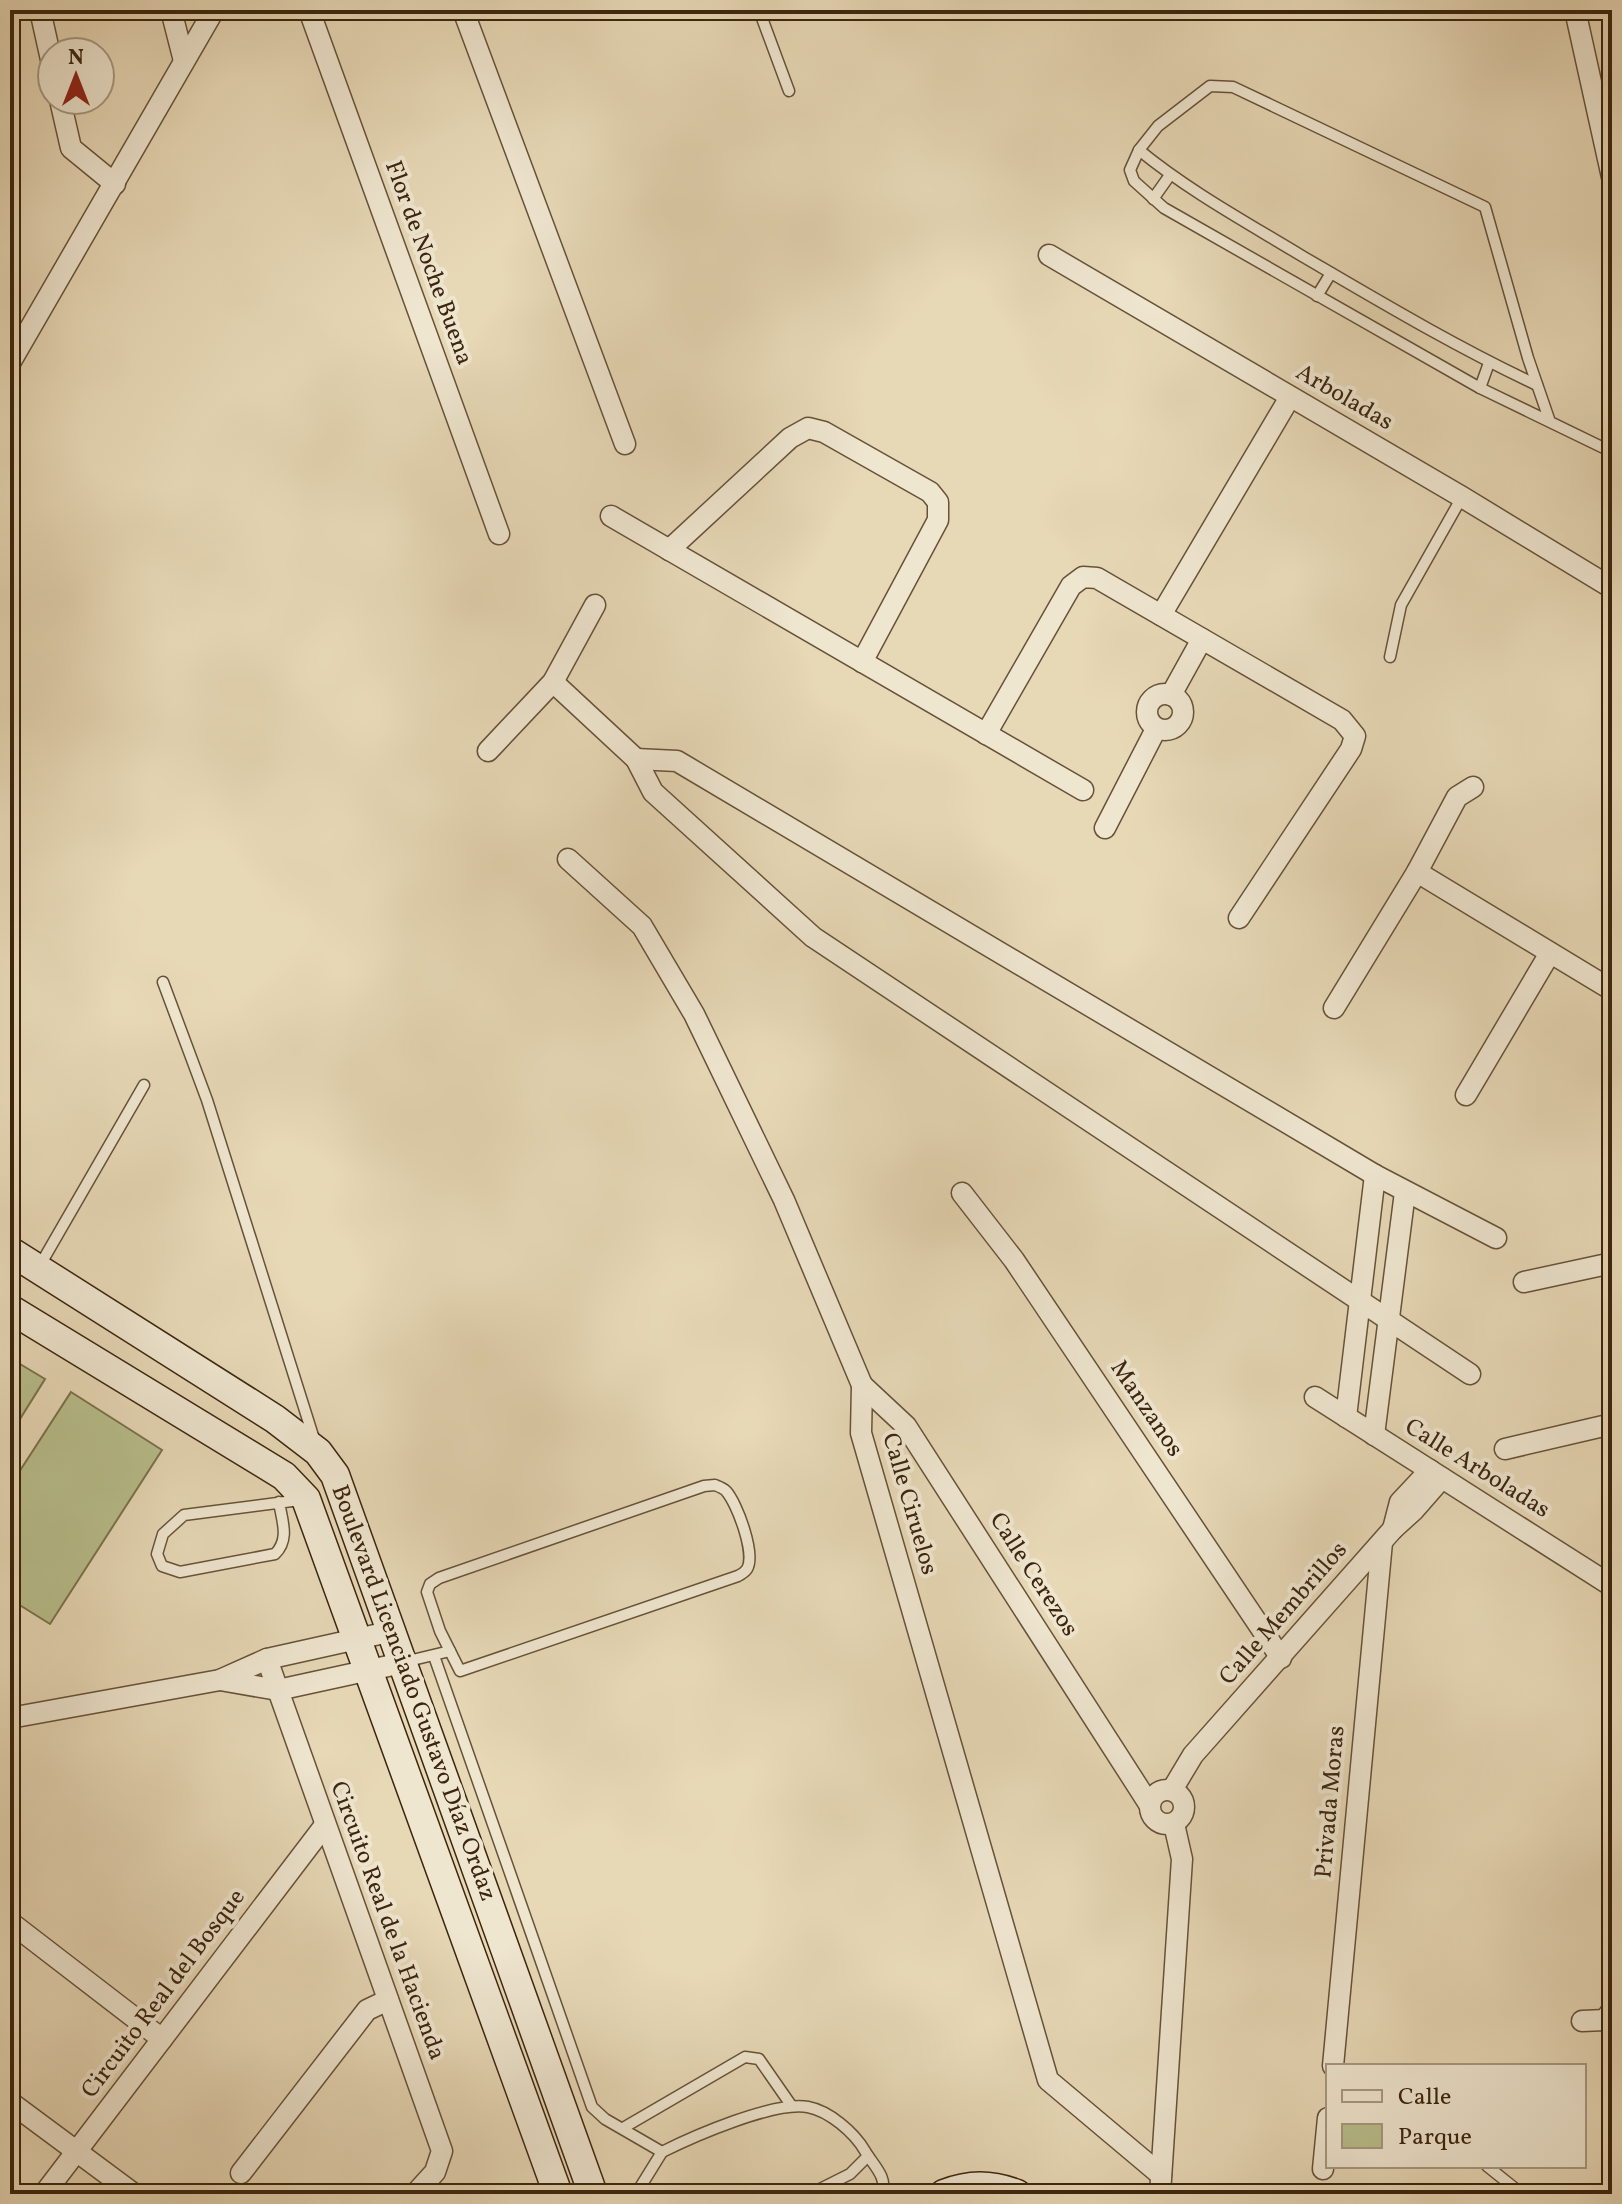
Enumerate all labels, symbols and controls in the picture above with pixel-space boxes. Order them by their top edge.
north arrow [36,36,116,116]
text: N [68,43,84,74]
street label: Flor de Noche Buena [375,156,481,370]
street label: Arboladas [1289,356,1399,440]
street label: Manzanos [1101,1354,1191,1464]
street label: Calle Arboladas [1398,1411,1556,1527]
street label: Calle Ciruelos [873,1429,945,1579]
street label: Boulevard Licenciado Gustavo Díaz Ordaz [322,1480,504,1906]
street label: Calle Cerezos [980,1506,1086,1644]
street label: Calle Membrillos [1212,1535,1356,1693]
street label: Privada Moras [1307,1724,1355,1880]
street label: Circuito Real de la Hacienda [321,1777,453,2065]
street label: Circuito Real del Bosque [74,1882,254,2106]
legend [1326,2064,1586,2168]
text: Calle [1398,2081,1451,2115]
text: Parque [1398,2121,1472,2155]

